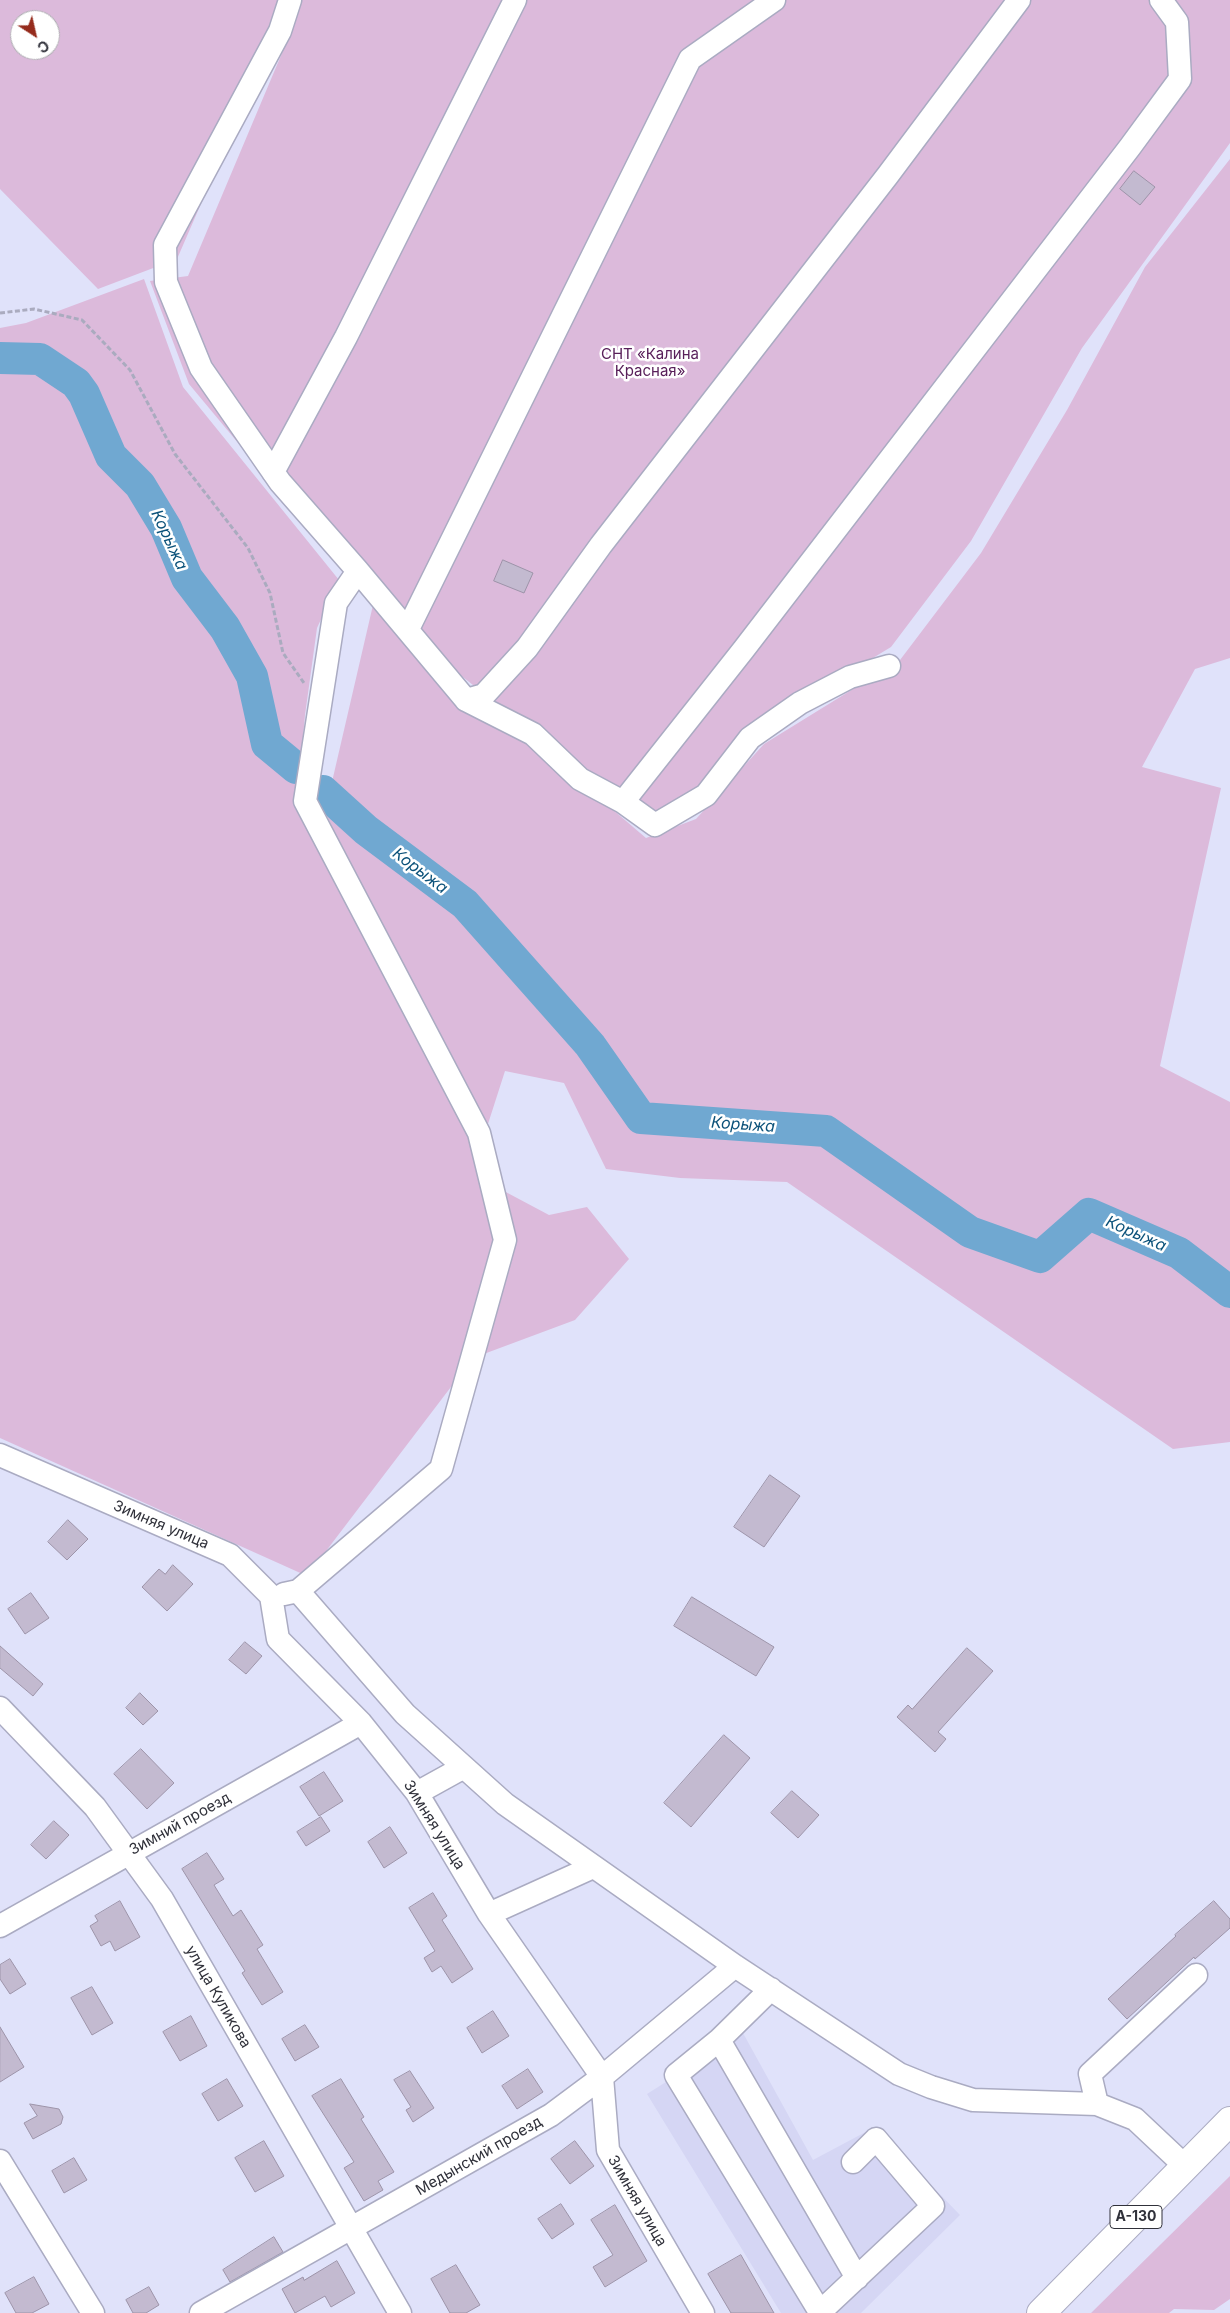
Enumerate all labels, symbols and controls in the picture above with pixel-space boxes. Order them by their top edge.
north arrow [10,10,60,60]
text: С [34,37,52,57]
park label: СНТ «Калина Красная» [601,345,699,380]
water label: Корыжа [147,507,191,573]
water label: Корыжа [389,844,451,898]
water label: Корыжа [710,1113,776,1137]
water label: Корыжа [1103,1212,1169,1256]
street label: Зимняя улица [111,1497,211,1553]
street label: Зимняя улица [399,1777,469,1873]
street label: Зимний проезд [126,1789,234,1859]
street label: улица Куликова [181,1943,255,2051]
street label: Медынский проезд [413,2112,545,2200]
street label: Зимняя улица [604,2152,670,2250]
road number: А-130 [1110,2206,1162,2228]

